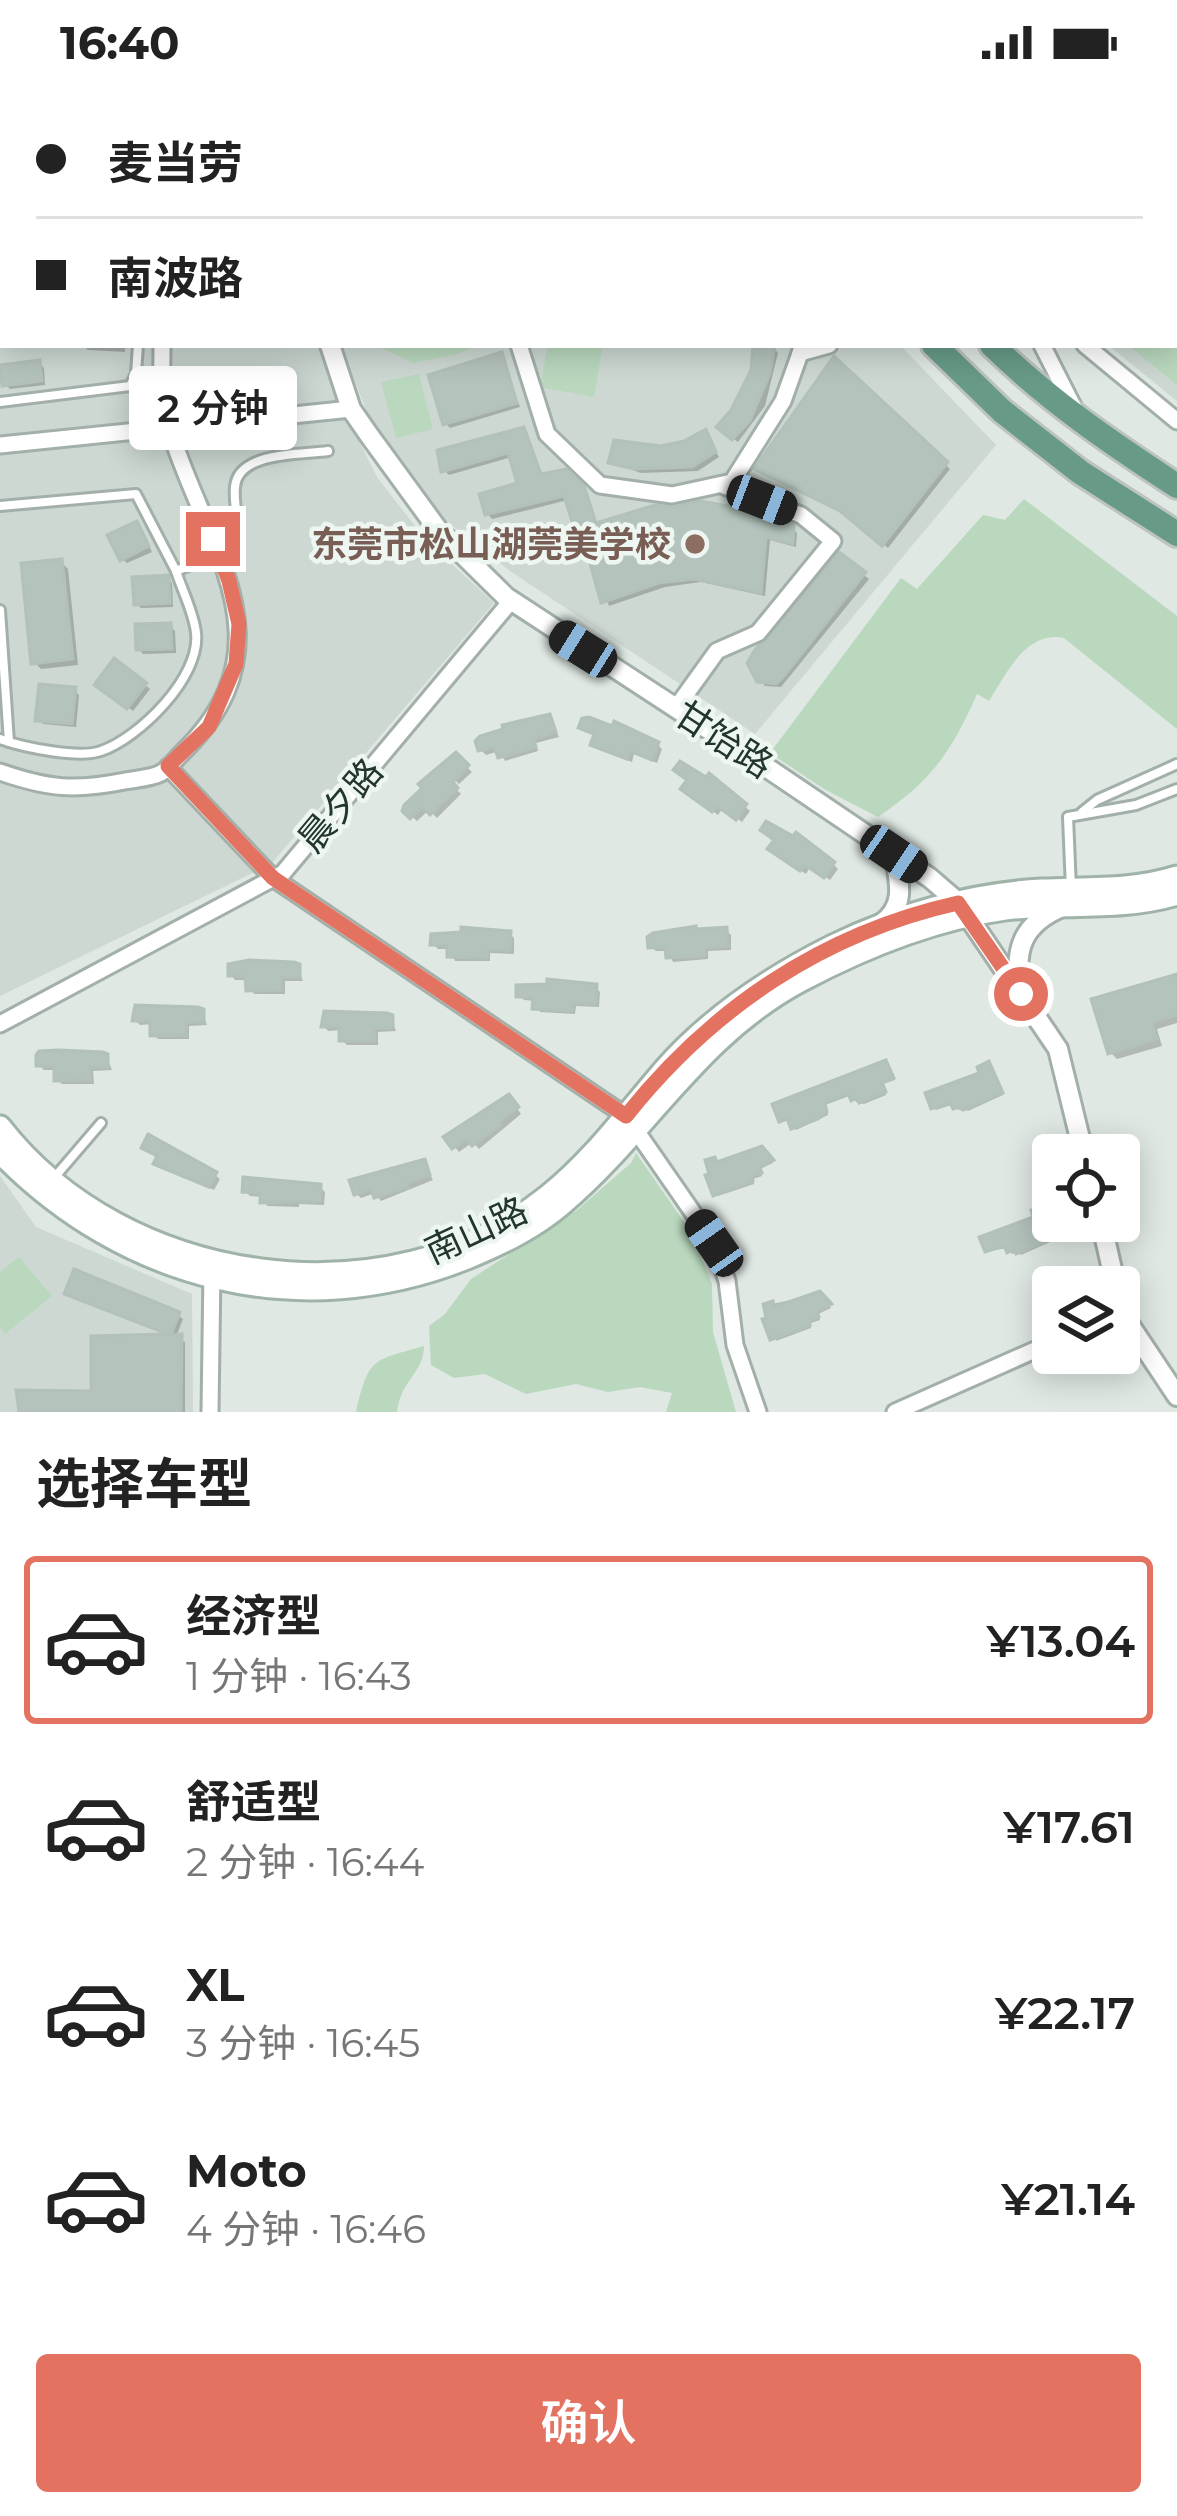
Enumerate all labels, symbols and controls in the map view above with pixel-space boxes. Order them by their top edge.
text: 16:40 [60,15,180,70]
text: 麦当劳 [108,135,243,190]
text: 南波路 [108,250,243,305]
callout: 2 分钟 [129,365,297,449]
text: 2 分钟 [157,384,269,432]
car [722,470,802,530]
route end [186,512,240,566]
place label: 东莞市松山湖莞美学校 [311,522,671,566]
marker: 东莞市松山湖莞美学校 [682,531,708,557]
car [543,615,623,683]
street label: 甘饴路 [667,691,781,787]
street label: 晨夕路 [288,749,392,861]
car [854,819,934,889]
route start [994,967,1048,1021]
map controls [1032,1134,1140,1374]
button: locate [1032,1134,1140,1242]
street label: 南山路 [418,1187,534,1273]
car [679,1203,749,1283]
button: layers [1032,1266,1140,1374]
text: 选择车型 [36,1451,252,1517]
icon: car [42,1586,150,1694]
text: 经济型 [186,1588,321,1643]
text: ¥13.04 [987,1613,1135,1668]
text: 1 分钟 · 16:43 [186,1652,412,1700]
icon: car [42,1772,150,1880]
text: 舒适型 [186,1774,321,1829]
text: ¥17.61 [1003,1799,1135,1854]
text: 2 分钟 · 16:44 [186,1838,424,1886]
text: XL [186,1957,244,2012]
icon: car [42,1958,150,2066]
text: ¥22.17 [995,1985,1135,2040]
text: 3 分钟 · 16:45 [186,2019,420,2067]
text: Moto [186,2143,307,2198]
icon: car [42,2144,150,2252]
text: ¥21.14 [1001,2171,1135,2226]
text: 4 分钟 · 16:46 [186,2205,426,2253]
button: 确认 [36,2354,1141,2492]

